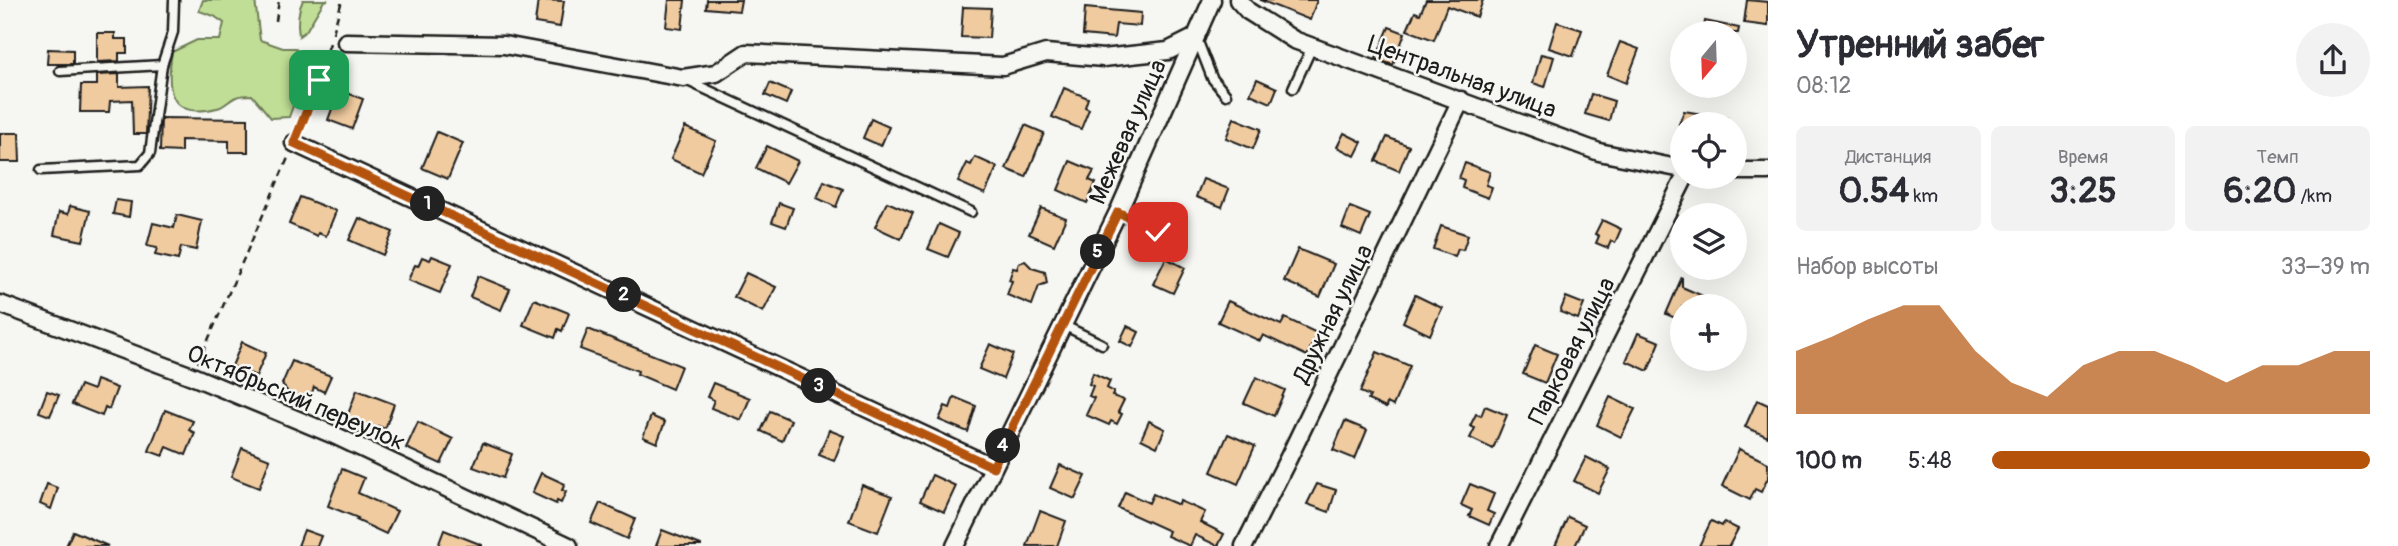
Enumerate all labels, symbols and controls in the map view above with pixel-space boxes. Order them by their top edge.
north arrow [1670,21,1746,98]
map controls [1670,21,1747,371]
text: Утренний забег [1796,21,2044,69]
button: share [2296,23,2370,97]
street label: Центральная улица [1364,29,1560,125]
pin [289,50,349,110]
street label: Межевая улица [1083,55,1173,209]
icon: arrive [300,61,338,99]
text: 08:12 [1796,71,1851,100]
button: locate [1670,112,1747,189]
text: Дистанция [1845,145,1931,169]
text: Время [2058,145,2108,169]
text: Темп [2257,145,2299,169]
text: 0.54 [1838,169,1909,213]
text: 3:25 [2049,169,2117,213]
text: 6:20 [2223,169,2296,213]
text: km [1909,184,1938,208]
text: /km [2296,184,2332,208]
pin: 1 [410,186,446,222]
text: 1 [424,191,431,215]
pin [1128,202,1188,262]
button: layers [1670,203,1747,280]
icon: check [1139,213,1177,251]
pin: 5 [1080,234,1116,270]
text: 5 [1092,239,1103,263]
street label: Дружная улица [1286,240,1379,389]
text: Набор высоты [1796,252,1938,281]
text: 33–39 m [2281,252,2370,281]
street label: Парковая улица [1522,273,1622,429]
pin: 2 [606,278,642,312]
text: 2 [618,282,629,306]
button: + [1670,294,1747,371]
street label: Октябрьский переулок [182,339,410,457]
pin: 3 [802,368,836,404]
text: 3 [813,373,824,397]
pin: 4 [986,428,1020,464]
text: 4 [997,433,1008,457]
text: 100 m [1796,446,1862,475]
text: 5:48 [1908,446,1952,475]

